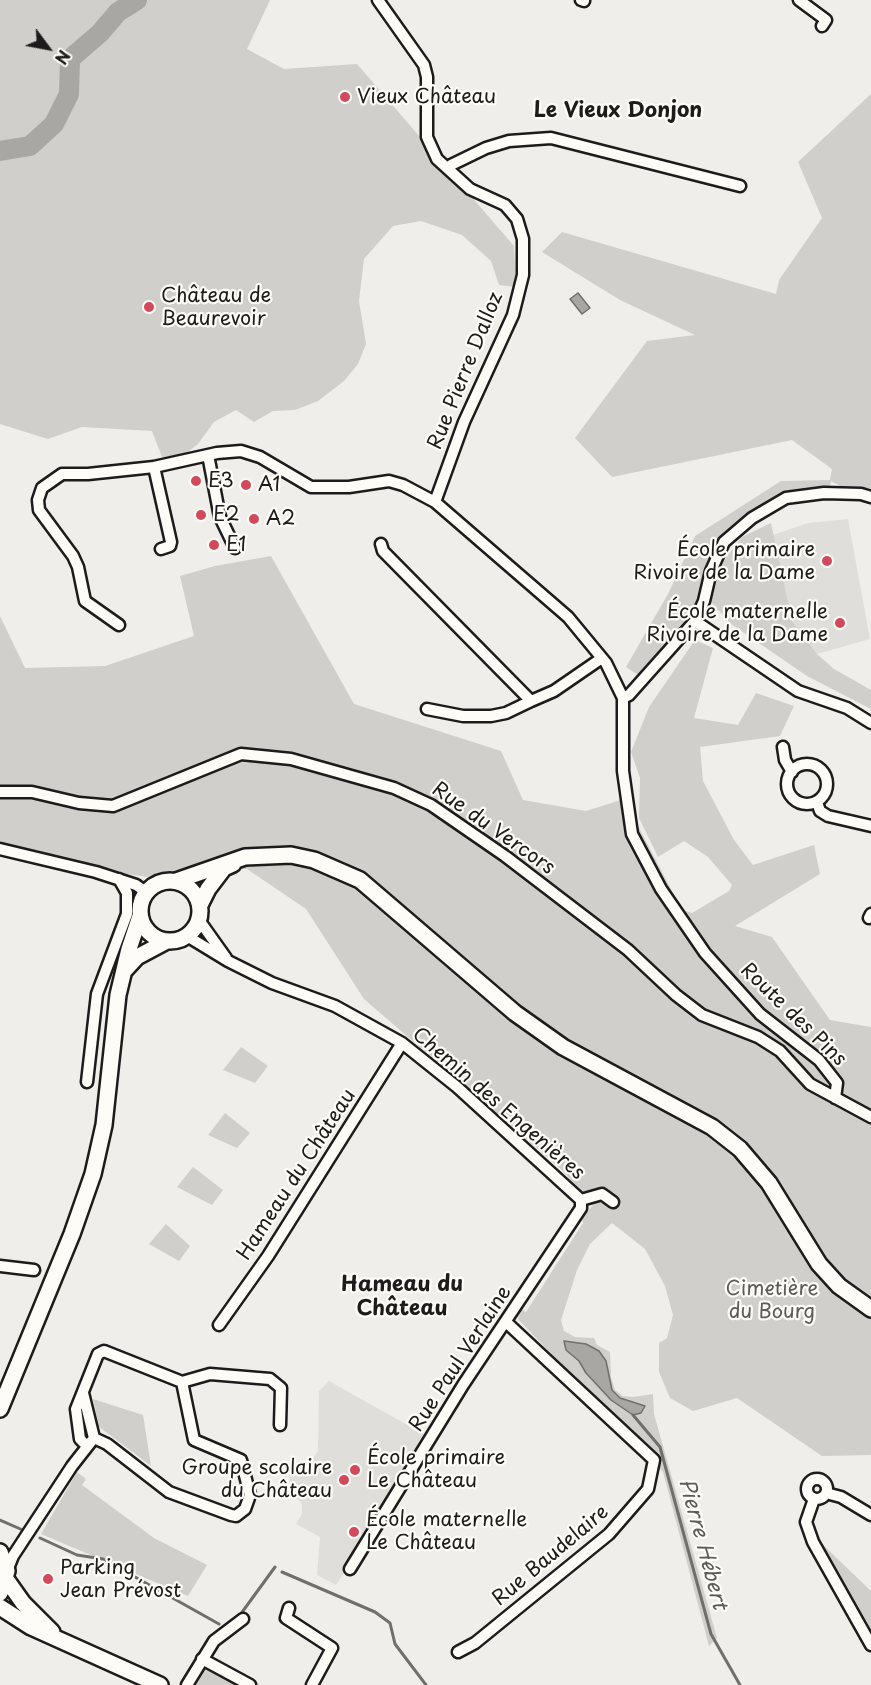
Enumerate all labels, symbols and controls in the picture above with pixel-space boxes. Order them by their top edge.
north arrow [18,18,78,78]
text: N [50,46,77,69]
place label: Vieux Château [357,85,496,109]
marker: Vieux Château [338,90,352,104]
district label: Le Vieux Donjon [534,98,702,124]
place label: Château de Beaurevoir [161,284,271,331]
street label: Rue Pierre Dalloz [423,289,509,453]
marker: Château de Beaurevoir [142,300,156,314]
place label: E3 [208,469,234,493]
place label: A1 [258,473,280,497]
marker: E3 [189,474,203,488]
marker: A1 [239,478,253,492]
place label: E2 [213,503,240,527]
place label: A2 [266,507,295,531]
marker: E2 [194,508,208,522]
marker: A2 [247,512,261,526]
place label: E1 [226,533,246,557]
marker: E1 [207,538,221,552]
place label: École primaire Rivoire de la Dame [633,538,815,585]
marker: École primaire Rivoire de la Dame [820,554,834,568]
place label: École maternelle Rivoire de la Dame [646,600,828,647]
marker: École maternelle Rivoire de la Dame [833,616,847,630]
street label: Rue du Vercors [427,778,559,880]
street label: Route des Pins [735,959,851,1071]
street label: Chemin des Engenières [407,1023,589,1185]
street label: Hameau du Château [233,1085,361,1265]
district label: Hameau du Château [341,1272,463,1322]
park label: Cimetière du Bourg [726,1277,818,1324]
street label: Rue Paul Verlaine [405,1281,517,1437]
place label: École primaire Le Château [367,1446,505,1493]
place label: Groupe scolaire du Château [181,1456,332,1503]
marker: École primaire Le Château [348,1463,362,1477]
marker: Groupe scolaire du Château [337,1473,351,1487]
water label: Pierre Hébert [672,1476,732,1612]
street label: Rue Baudelaire [488,1500,614,1612]
place label: École maternelle Le Château [366,1508,527,1555]
marker: École maternelle Le Château [347,1525,361,1539]
place label: Parking Jean Prévost [60,1556,181,1603]
marker: Parking Jean Prévost [41,1572,55,1586]

